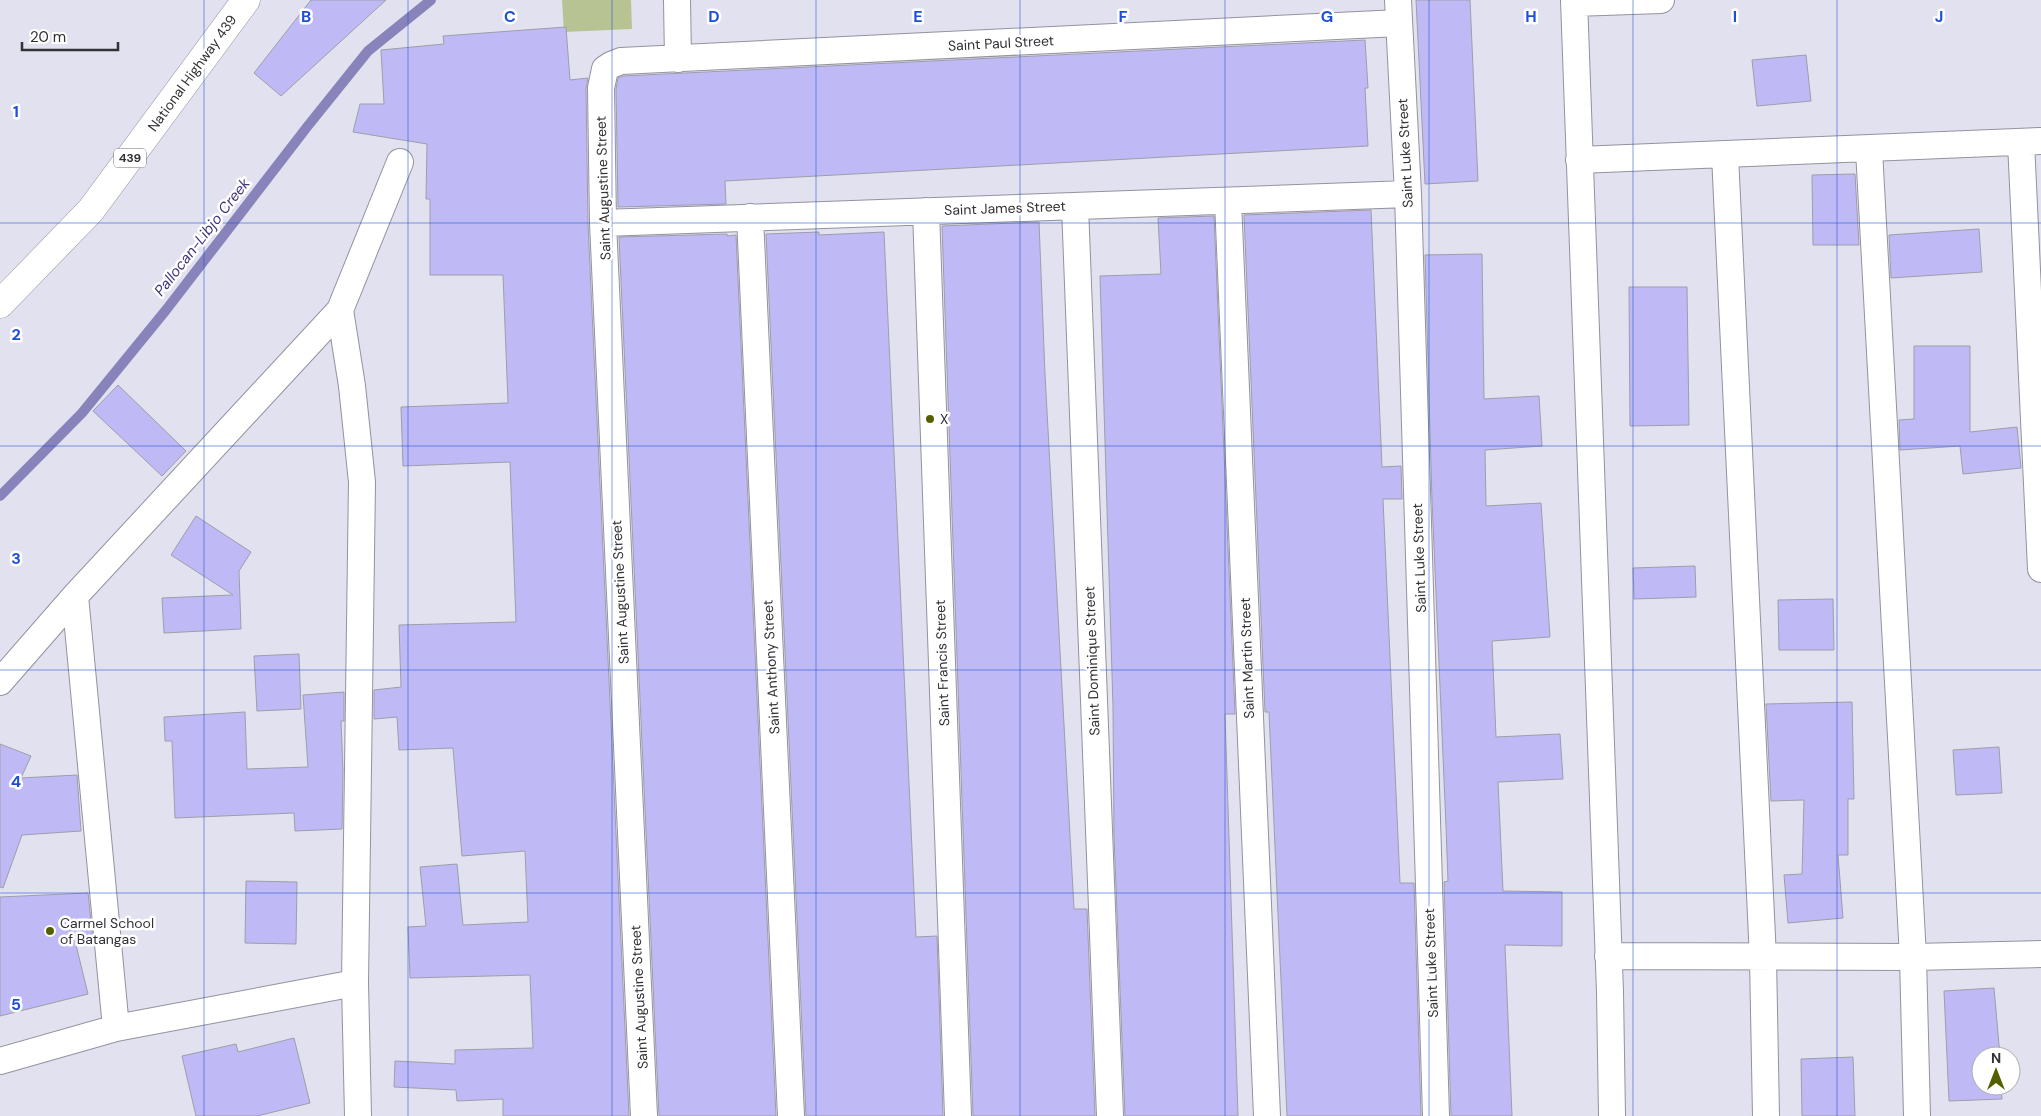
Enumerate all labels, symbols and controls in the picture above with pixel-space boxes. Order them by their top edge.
text: B [301,6,311,27]
text: C [504,6,516,27]
text: D [708,6,720,27]
text: E [913,6,923,27]
text: F [1119,6,1128,27]
text: G [1321,6,1333,27]
text: H [1525,6,1537,27]
text: I [1733,6,1737,27]
text: J [1935,6,1943,27]
street label: National Highway 439 [144,11,241,135]
scale bar [22,20,119,52]
text: 20 m [30,27,66,47]
street label: Saint Paul Street [947,31,1055,55]
street label: Saint Luke Street [1393,98,1417,208]
text: 1 [13,101,19,122]
street label: Saint Augustine Street [591,116,615,260]
road number: 439 [114,148,146,168]
water label: Pallocan-Libjo Creek [150,174,255,300]
street label: Saint James Street [944,197,1066,219]
text: 2 [11,324,21,345]
place label: X [940,410,948,428]
marker: X [924,413,936,425]
street label: Saint Luke Street [1408,503,1430,613]
street label: Saint Augustine Street [607,519,633,665]
text: 3 [11,548,21,569]
street label: Saint Dominique Street [1080,586,1104,736]
street label: Saint Martin Street [1236,597,1258,719]
street label: Saint Anthony Street [758,599,784,735]
street label: Saint Francis Street [931,599,953,727]
text: 4 [11,771,21,792]
street label: Saint Luke Street [1420,908,1442,1018]
place label: Carmel School of Batangas [60,914,154,948]
street label: Saint Augustine Street [626,924,652,1070]
marker: Carmel School of Batangas [44,925,56,937]
text: 5 [11,994,21,1015]
north arrow [1971,1046,2021,1096]
text: N [1991,1049,2001,1067]

